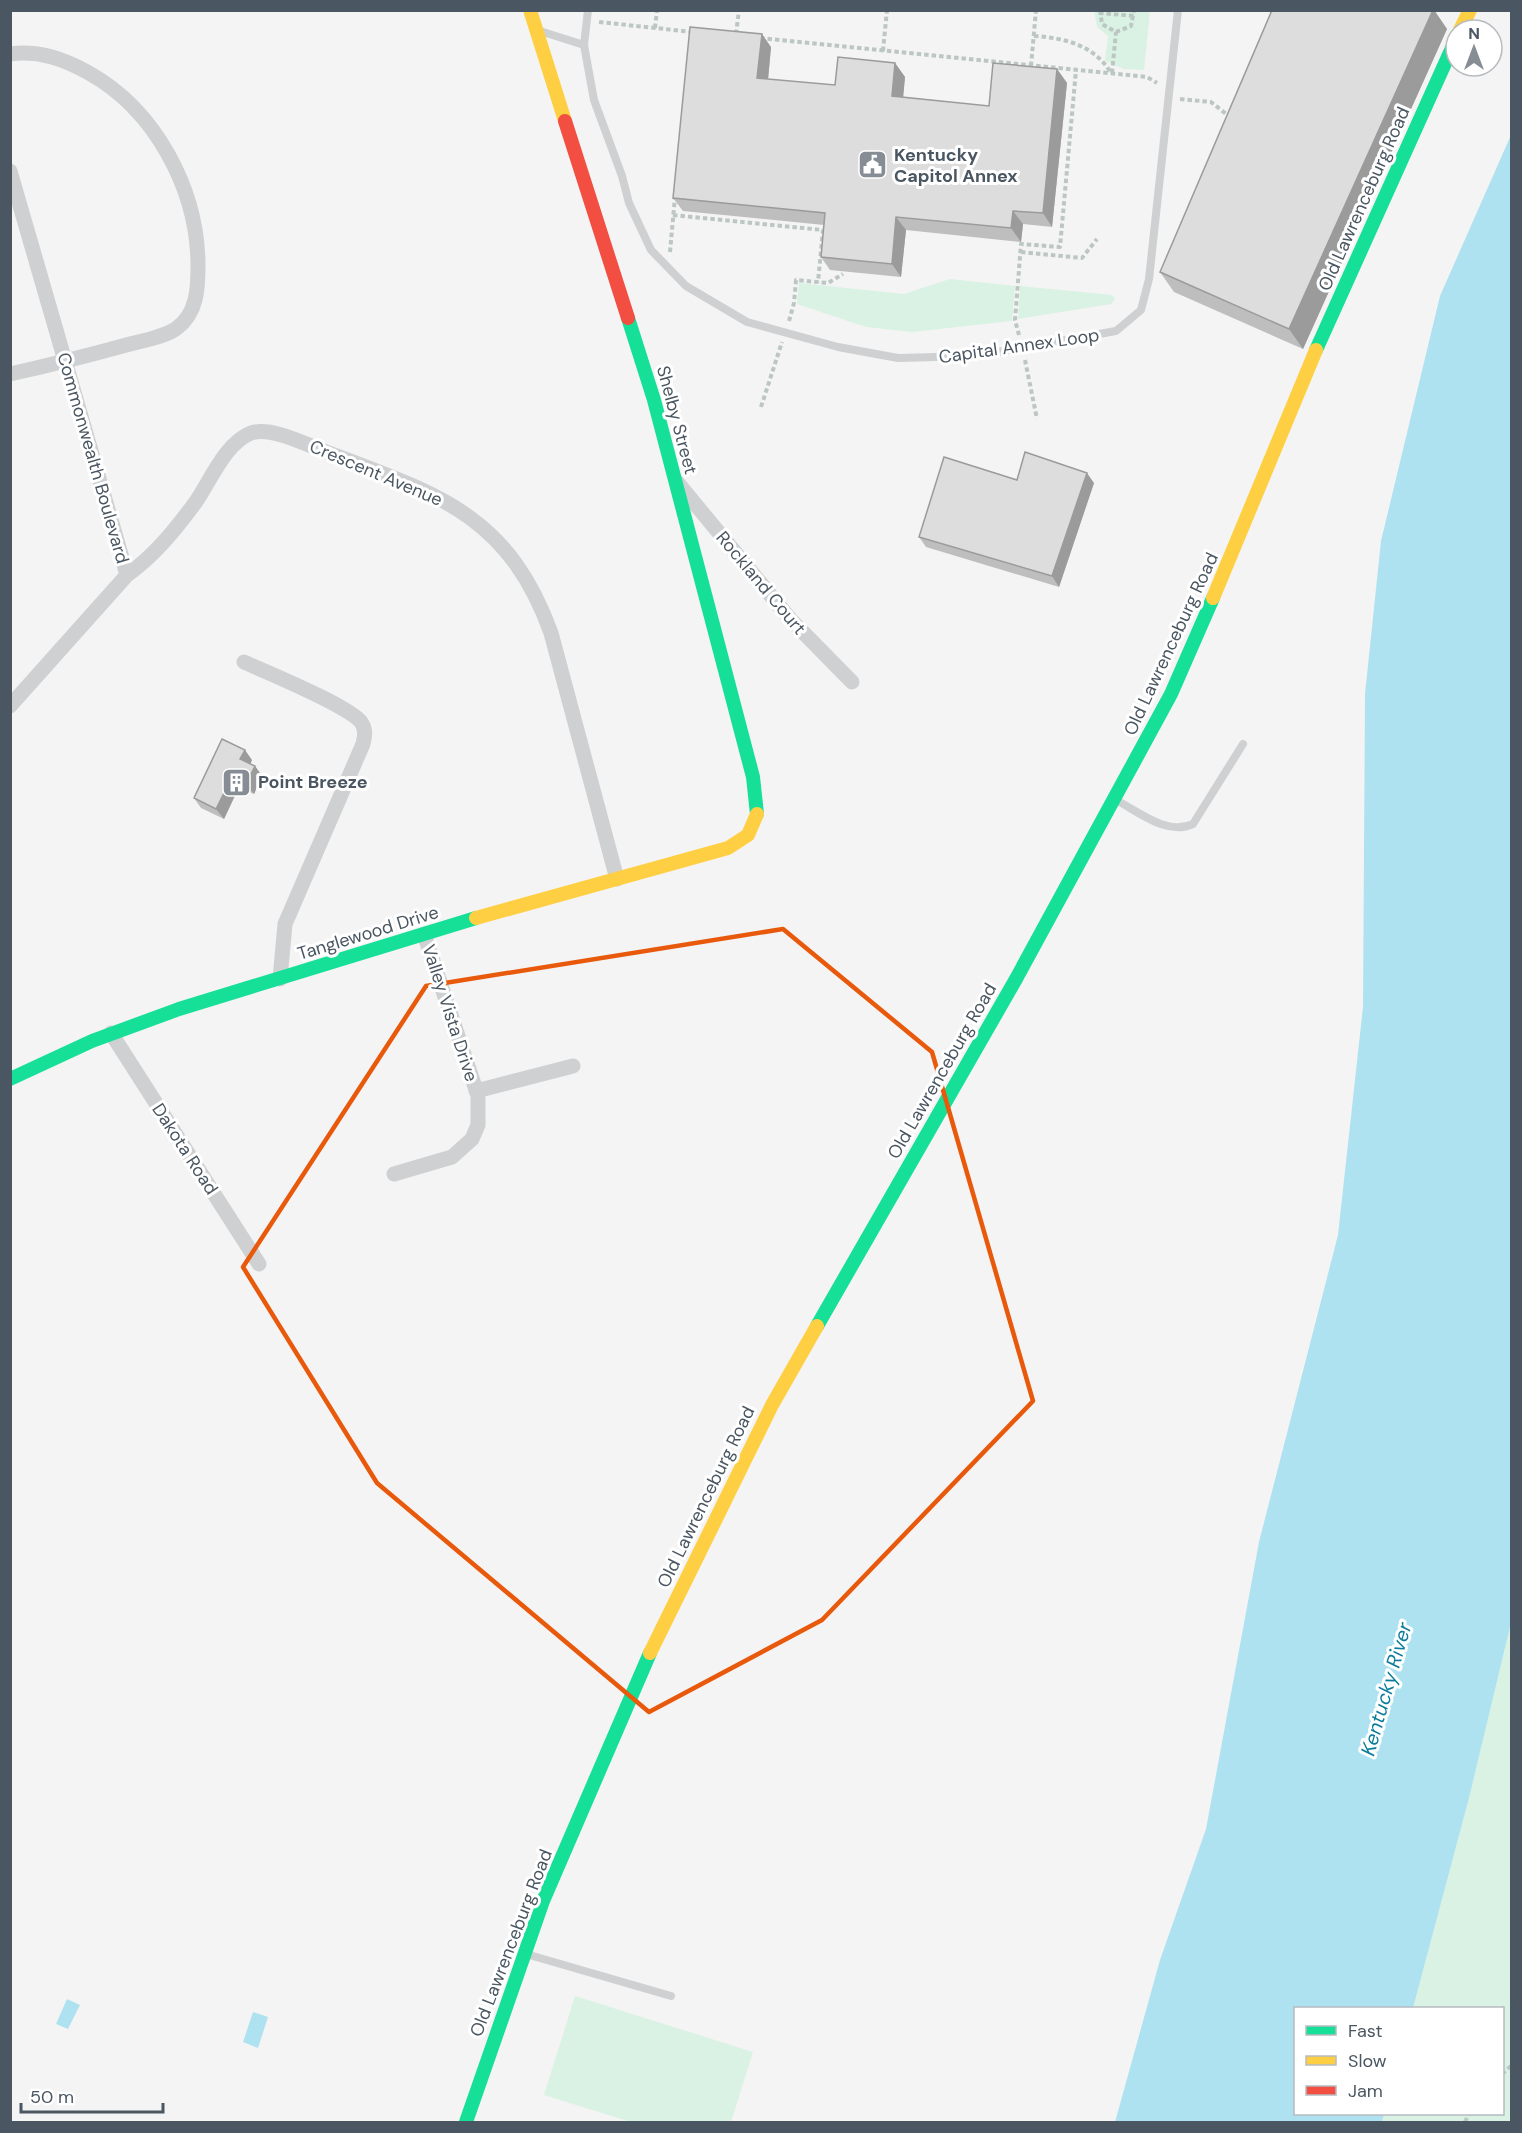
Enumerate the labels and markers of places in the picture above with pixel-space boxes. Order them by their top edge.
place label: Kentucky Capitol Annex [894,143,1018,188]
public building icon: Kentucky Capitol Annex [857,149,889,181]
building icon: Point Breeze [221,766,253,798]
place label: Point Breeze [258,770,368,794]

